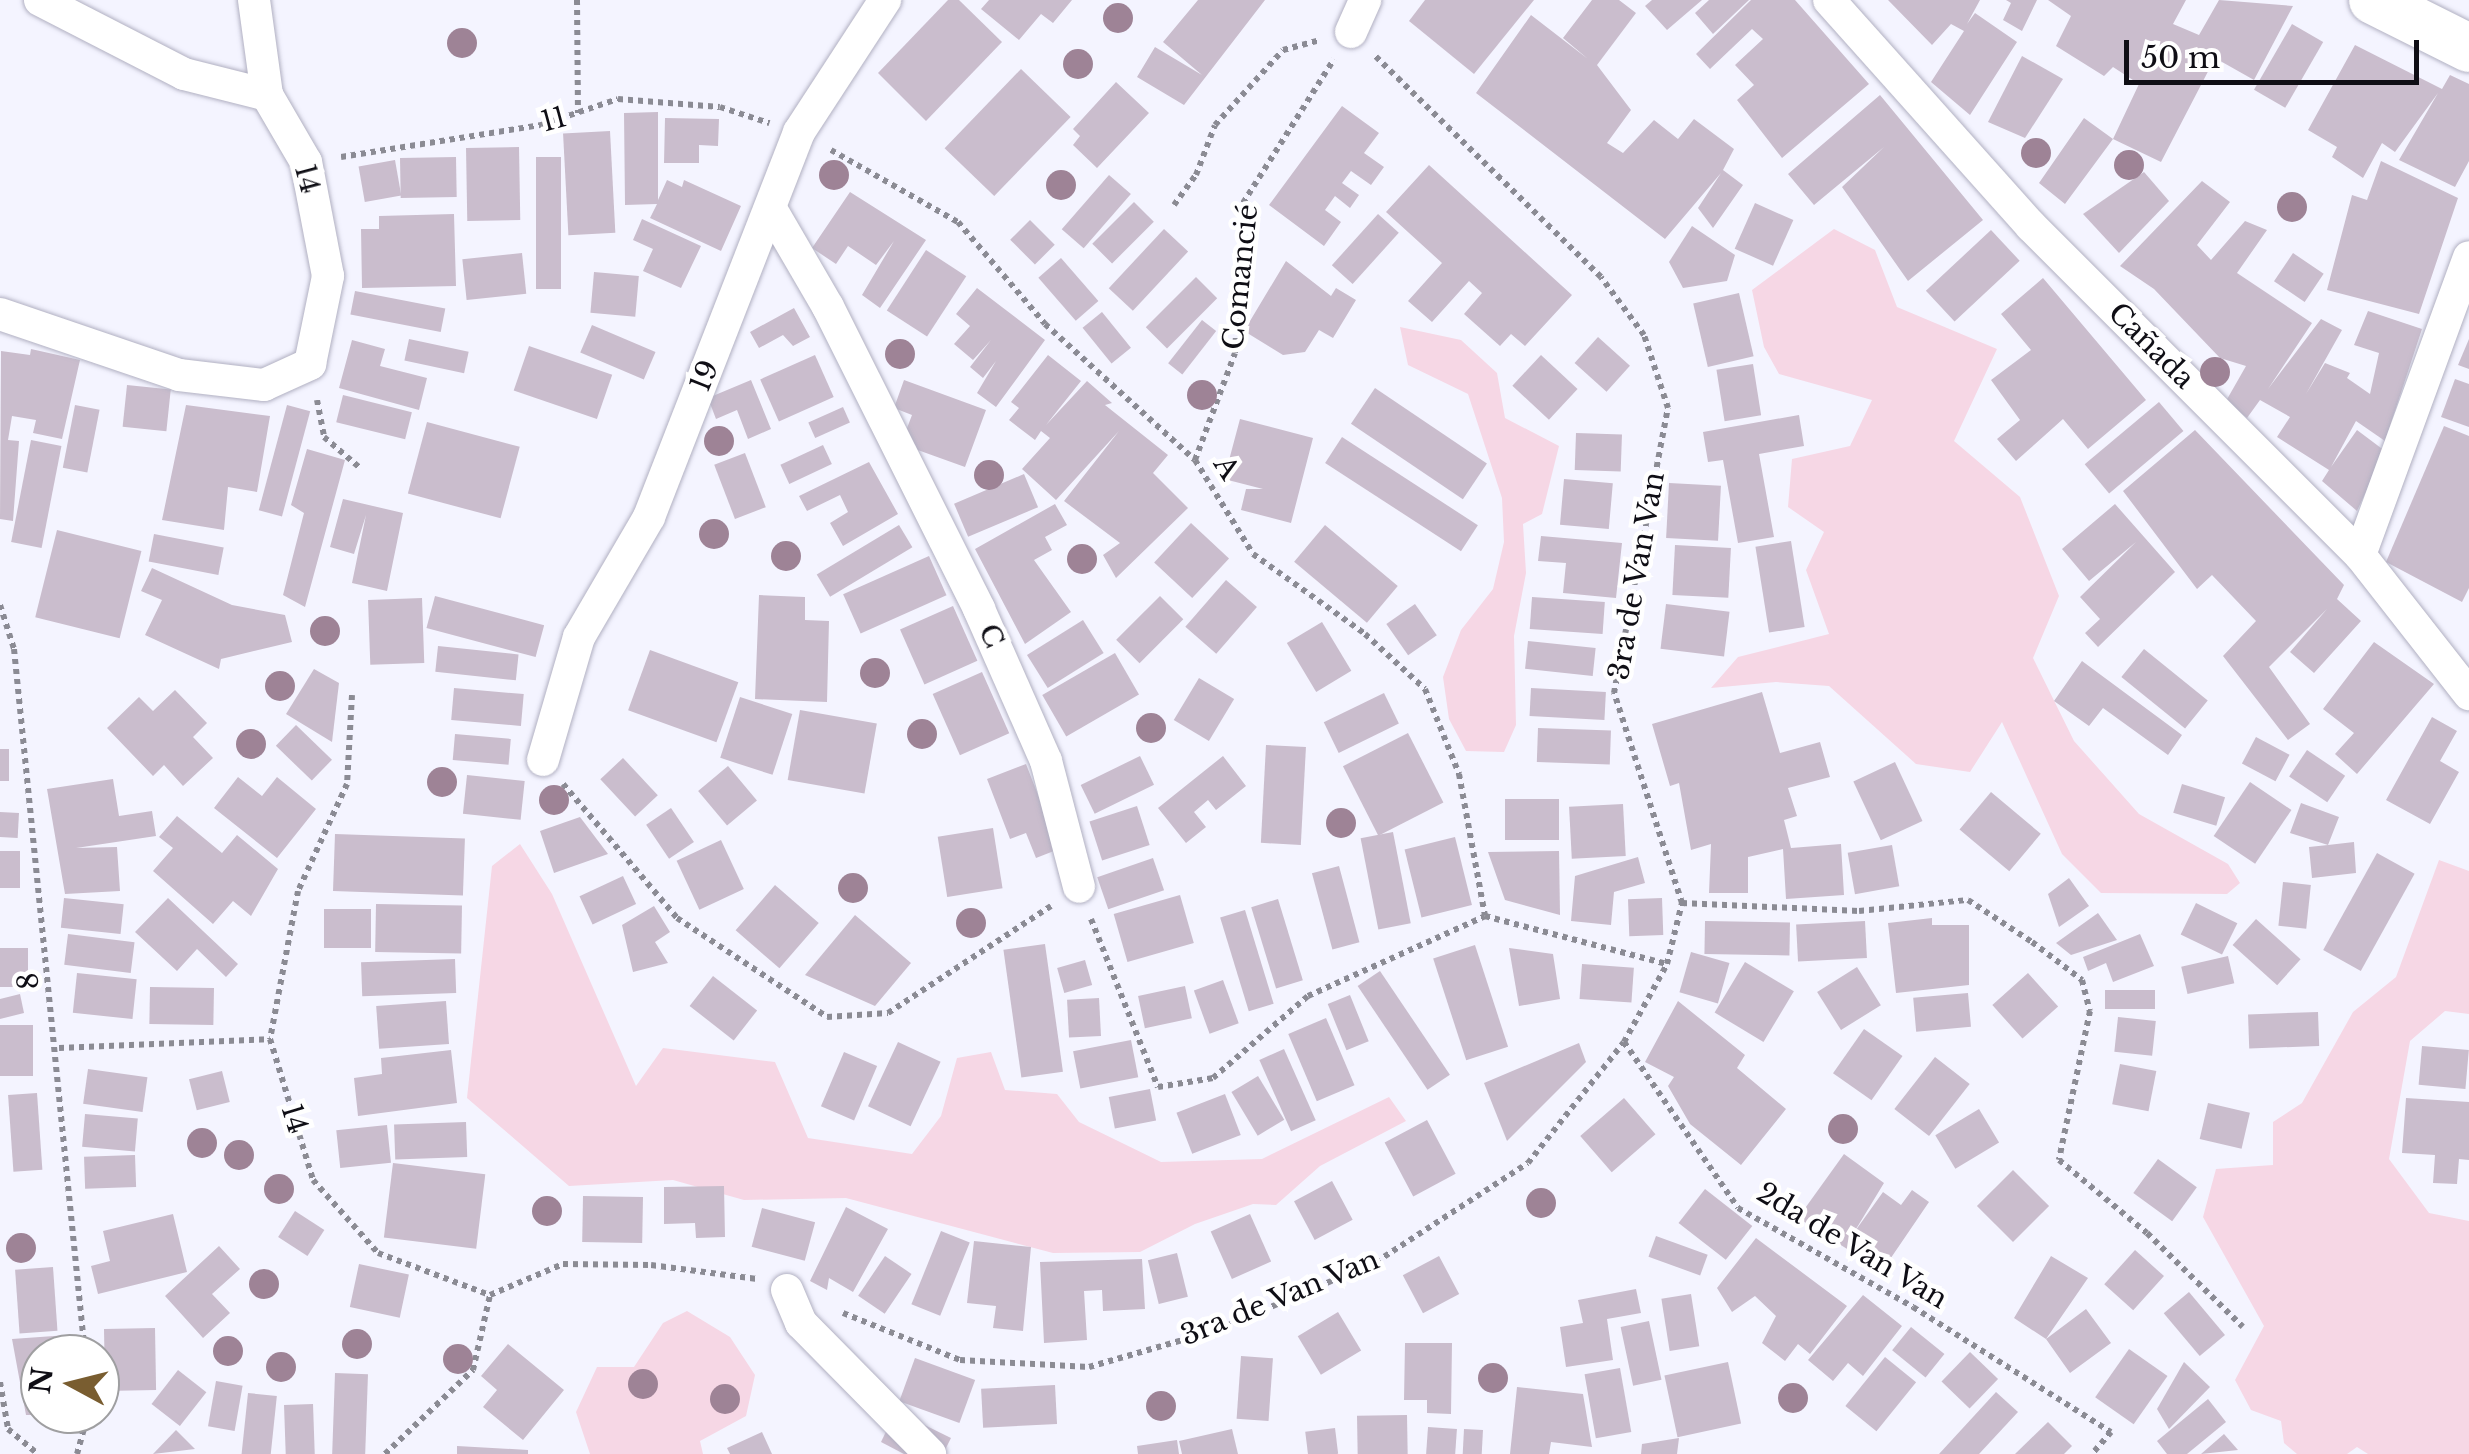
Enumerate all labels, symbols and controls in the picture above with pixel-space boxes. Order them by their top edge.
scale bar [2129,20,2424,82]
text: 50 m [2141,39,2220,76]
street label: 11 [538,101,570,139]
street label: 14 [287,161,327,197]
street label: Comancié [1217,203,1265,351]
street label: Cañada [2101,296,2201,396]
street label: 19 [684,356,726,396]
street label: A [1206,450,1246,486]
street label: 3ra de Van Van [1602,468,1672,684]
street label: C [971,619,1011,653]
street label: 8 [11,971,47,991]
street label: 14 [274,1100,314,1138]
street label: 2da de Van Van [1750,1175,1954,1317]
street label: 3ra de Van Van [1175,1242,1385,1354]
north arrow [20,1334,120,1434]
text: N [23,1365,61,1396]

